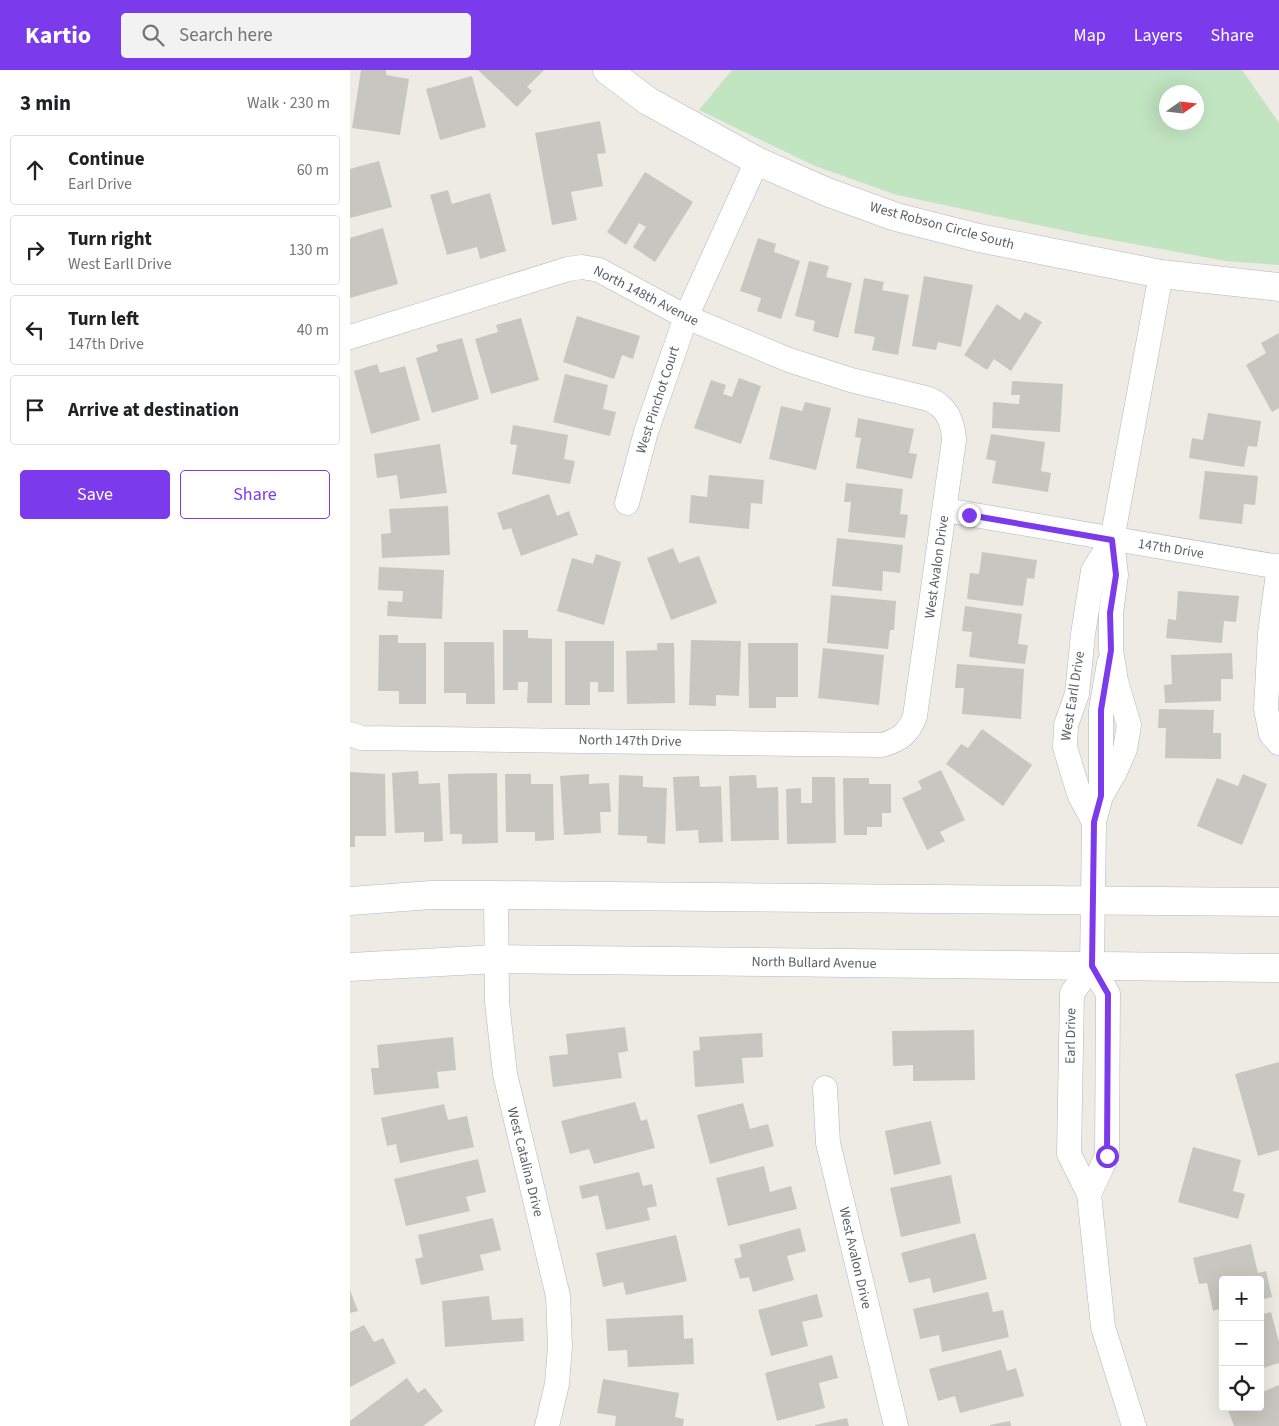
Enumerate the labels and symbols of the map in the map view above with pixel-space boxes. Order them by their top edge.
north arrow [1159,85,1204,130]
street label: West Robson Circle South [867,197,1017,255]
street label: North 148th Avenue [590,261,702,331]
street label: West Pinchot Court [631,344,685,456]
route end [958,504,981,527]
street label: West Avalon Drive [920,514,954,620]
street label: 147th Drive [1137,534,1205,564]
street label: West Earll Drive [1056,650,1090,742]
street label: North 147th Drive [578,730,682,752]
street label: North Bullard Avenue [751,952,877,974]
street label: Earl Drive [1061,1008,1081,1064]
street label: West Catalina Drive [502,1105,548,1219]
route start [1096,1145,1119,1168]
street label: West Avalon Drive [834,1205,876,1311]

